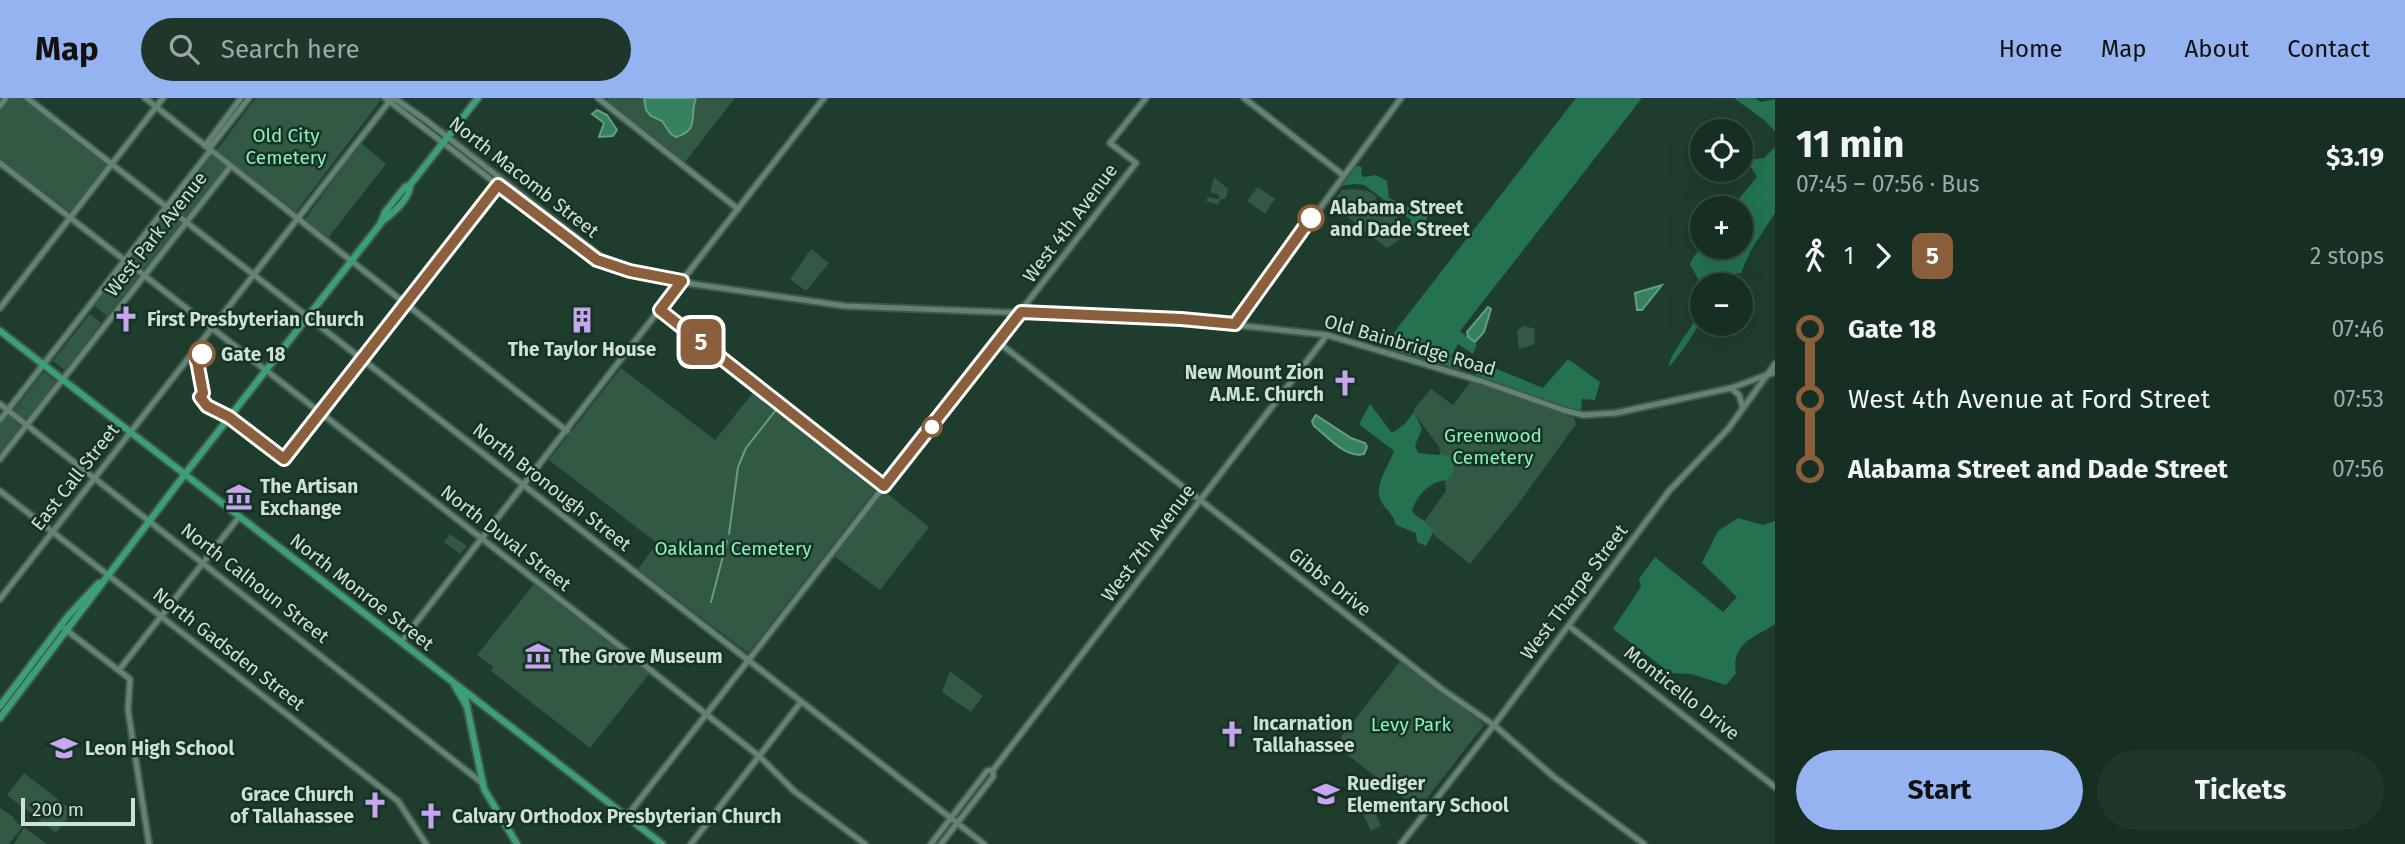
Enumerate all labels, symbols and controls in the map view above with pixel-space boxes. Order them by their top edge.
search box [141,18,631,81]
text: Map [35,29,99,69]
icon: search [165,30,203,68]
text: Search here [221,34,360,65]
text: Home [1999,35,2063,63]
text: Map [2101,35,2147,63]
text: About [2185,35,2249,63]
text: Contact [2287,35,2370,63]
street label: North Macomb Street [445,111,603,243]
map controls [1690,119,1753,336]
button: locate [1690,119,1753,182]
text: 11 min [1796,121,1904,167]
park label: Old City Cemetery [246,124,327,169]
text: $3.19 [2326,142,2384,173]
street label: West 4th Avenue [1018,159,1122,287]
street label: West Park Avenue [100,167,212,301]
text: 07:45 – 07:56 · Bus [1796,170,1979,198]
place label: Alabama Street and Dade Street [1329,196,1470,241]
button: + [1690,196,1753,259]
marker: Alabama Street and Dade Street [1298,205,1324,231]
icon: walk [1796,237,1834,275]
icon: forward [1864,237,1902,275]
text: 1 [1844,242,1854,270]
text: 5 [1926,242,1939,270]
text: 2 stops [2310,242,2384,270]
button: − [1690,273,1753,336]
church icon: First Presbyterian Church [111,304,141,334]
building icon: The Taylor House [567,305,597,335]
place label: First Presbyterian Church [147,308,364,331]
street label: Old Bainbridge Road [1322,309,1498,381]
text: Gate 18 [1848,314,1936,345]
text: 07:46 [2332,315,2384,343]
line badge: 5 [678,319,724,365]
text: 5 [695,328,707,356]
place label: The Taylor House [508,338,656,361]
marker: Gate 18 [189,341,215,367]
place label: Gate 18 [221,343,286,366]
place label: New Mount Zion A.M.E. Church [1185,361,1324,406]
church icon: New Mount Zion A.M.E. Church [1330,368,1360,398]
text: West 4th Avenue at Ford Street [1848,384,2210,415]
text: 07:53 [2333,385,2384,413]
unlabelled marker [922,417,942,437]
street label: North Bronough Street [468,418,636,556]
street label: East Call Street [26,419,124,535]
park label: Greenwood Cemetery [1444,424,1542,469]
text: Alabama Street and Dade Street [1848,454,2228,485]
text: 07:56 [2332,455,2384,483]
place label: The Artisan Exchange [260,475,358,520]
street label: North Duval Street [436,480,576,596]
street label: West 7th Avenue [1096,480,1200,606]
museum icon: The Artisan Exchange [224,482,254,512]
street label: North Calhoun Street [176,518,334,648]
street label: West Tharpe Street [1516,520,1632,664]
street label: North Monroe Street [285,529,439,655]
park label: Oakland Cemetery [654,537,812,560]
street label: Gibbs Drive [1284,543,1376,621]
street label: North Gadsden Street [148,583,310,716]
museum icon: The Grove Museum [523,641,553,671]
street label: Monticello Drive [1620,641,1744,745]
place label: The Grove Museum [559,645,722,668]
place label: Incarnation Tallahassee [1253,712,1355,757]
park label: Levy Park [1371,713,1451,736]
church icon: Incarnation Tallahassee [1217,719,1247,749]
school or university icon: Leon High School [49,733,79,763]
place label: Leon High School [85,737,234,760]
button: Start [1796,750,2083,830]
button: Tickets [2097,750,2384,830]
place label: Ruediger Elementary School [1347,772,1509,817]
school or university icon: Ruediger Elementary School [1311,779,1341,809]
place label: Grace Church of Tallahassee [230,783,354,828]
church icon: Grace Church of Tallahassee [360,790,390,820]
scale bar [21,795,135,827]
text: 200 m [32,798,84,821]
church icon: Calvary Orthodox Presbyterian Church [416,801,446,831]
place label: Calvary Orthodox Presbyterian Church [452,805,782,828]

